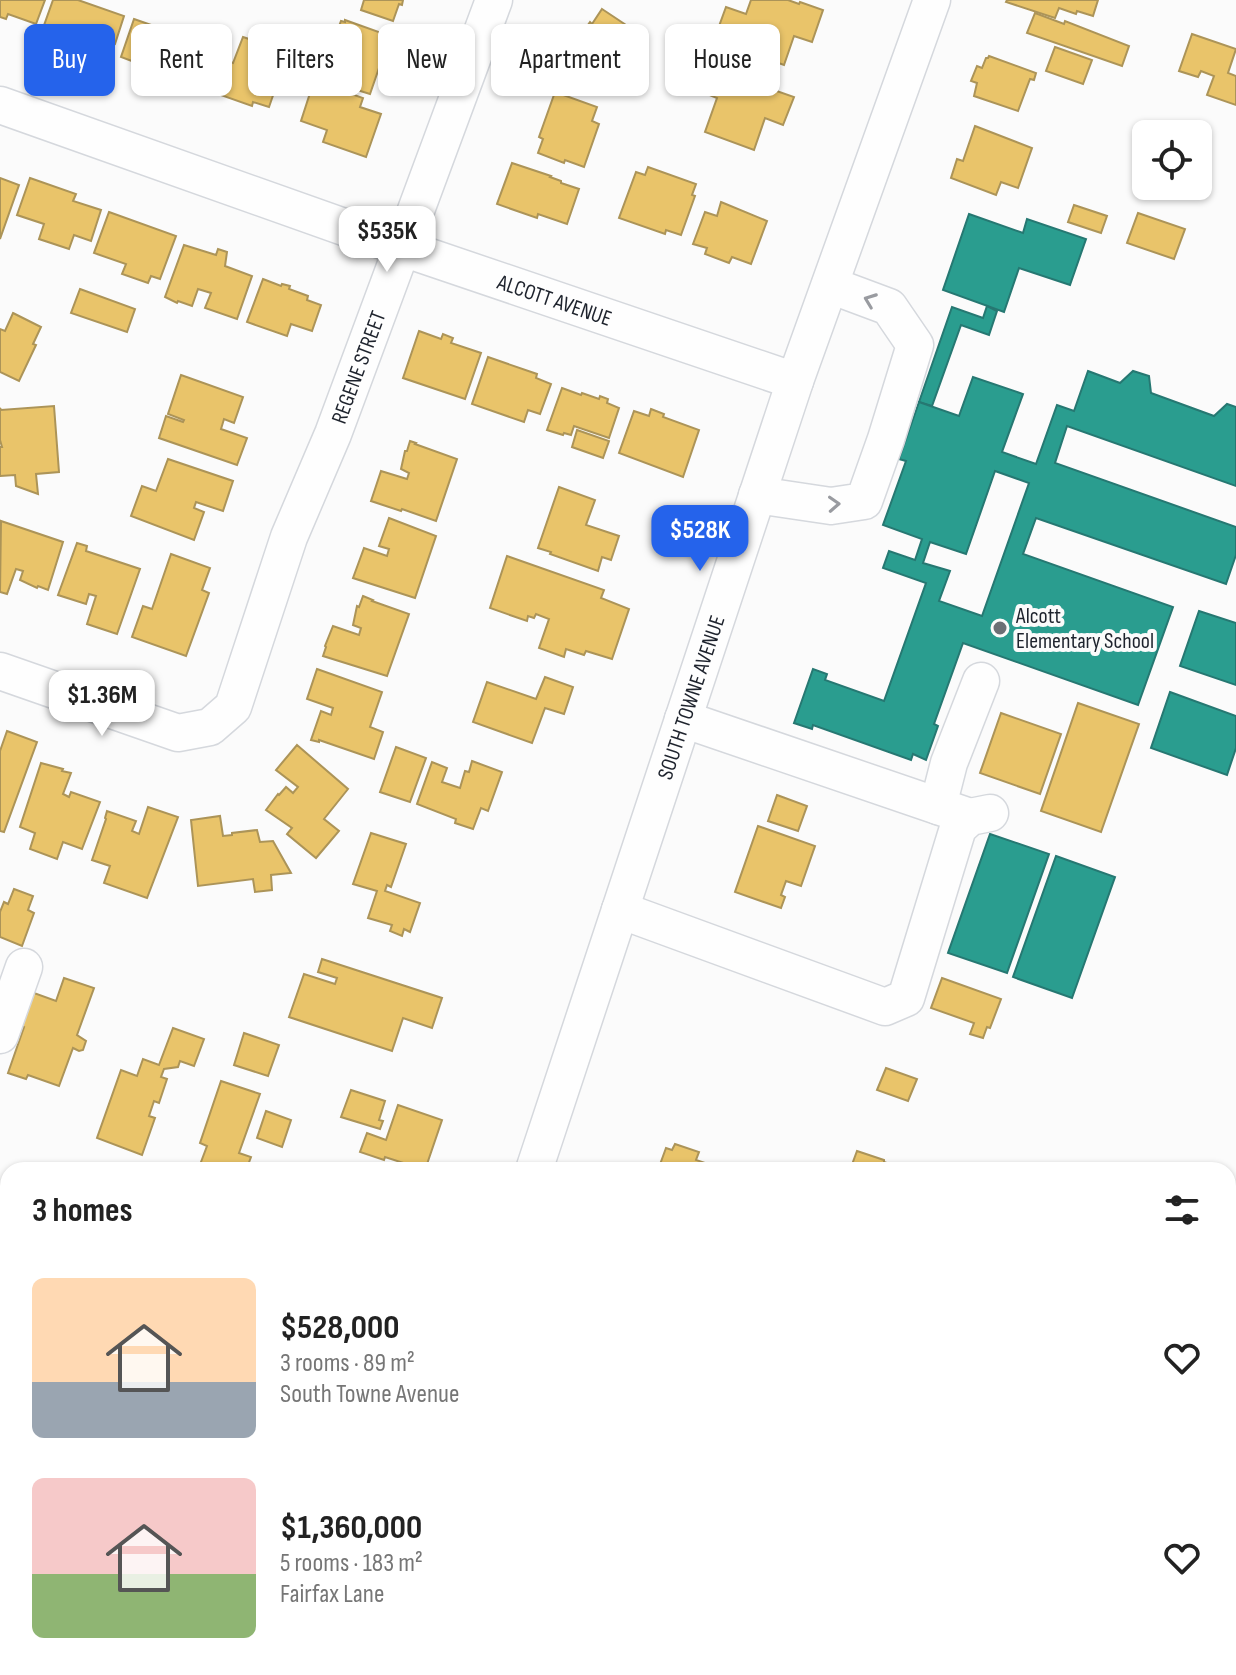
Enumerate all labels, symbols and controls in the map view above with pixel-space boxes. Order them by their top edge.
chip: Buy [24,24,115,96]
chip: Rent [131,24,232,96]
chip: Filters [248,24,362,96]
chip: New [378,24,475,96]
chip: Apartment [491,24,649,96]
chip: House [665,24,780,96]
map controls [1132,120,1212,200]
button: locate [1132,120,1212,200]
pin: $535K [331,206,443,274]
text: $535K [357,216,417,247]
street label: ALCOTT AVENUE [493,269,615,333]
one-way arrow [864,293,878,310]
street label: REGENE STREET [326,307,393,428]
one-way arrow [829,496,841,513]
pin: $528K [644,505,756,573]
text: $528K [669,515,731,546]
place label: Alcott Elementary School [1015,603,1154,655]
street label: SOUTH TOWNE AVENUE [652,612,732,783]
marker: Alcott Elementary School [991,619,1009,637]
pin: $1.36M [37,670,167,738]
text: $1.36M [67,680,137,711]
icon: filters [1160,1188,1204,1232]
text: 3 homes [32,1190,133,1231]
text: $528,000 [280,1307,399,1348]
icon: home [96,1310,192,1406]
icon: heart [1160,1336,1204,1380]
text: 3 rooms · 89 m² [280,1348,415,1379]
text: South Towne Avenue [280,1379,459,1410]
text: $1,360,000 [280,1507,422,1548]
icon: home [96,1510,192,1606]
icon: heart [1160,1536,1204,1580]
text: 5 rooms · 183 m² [280,1548,423,1579]
text: Fairfax Lane [280,1579,384,1610]

